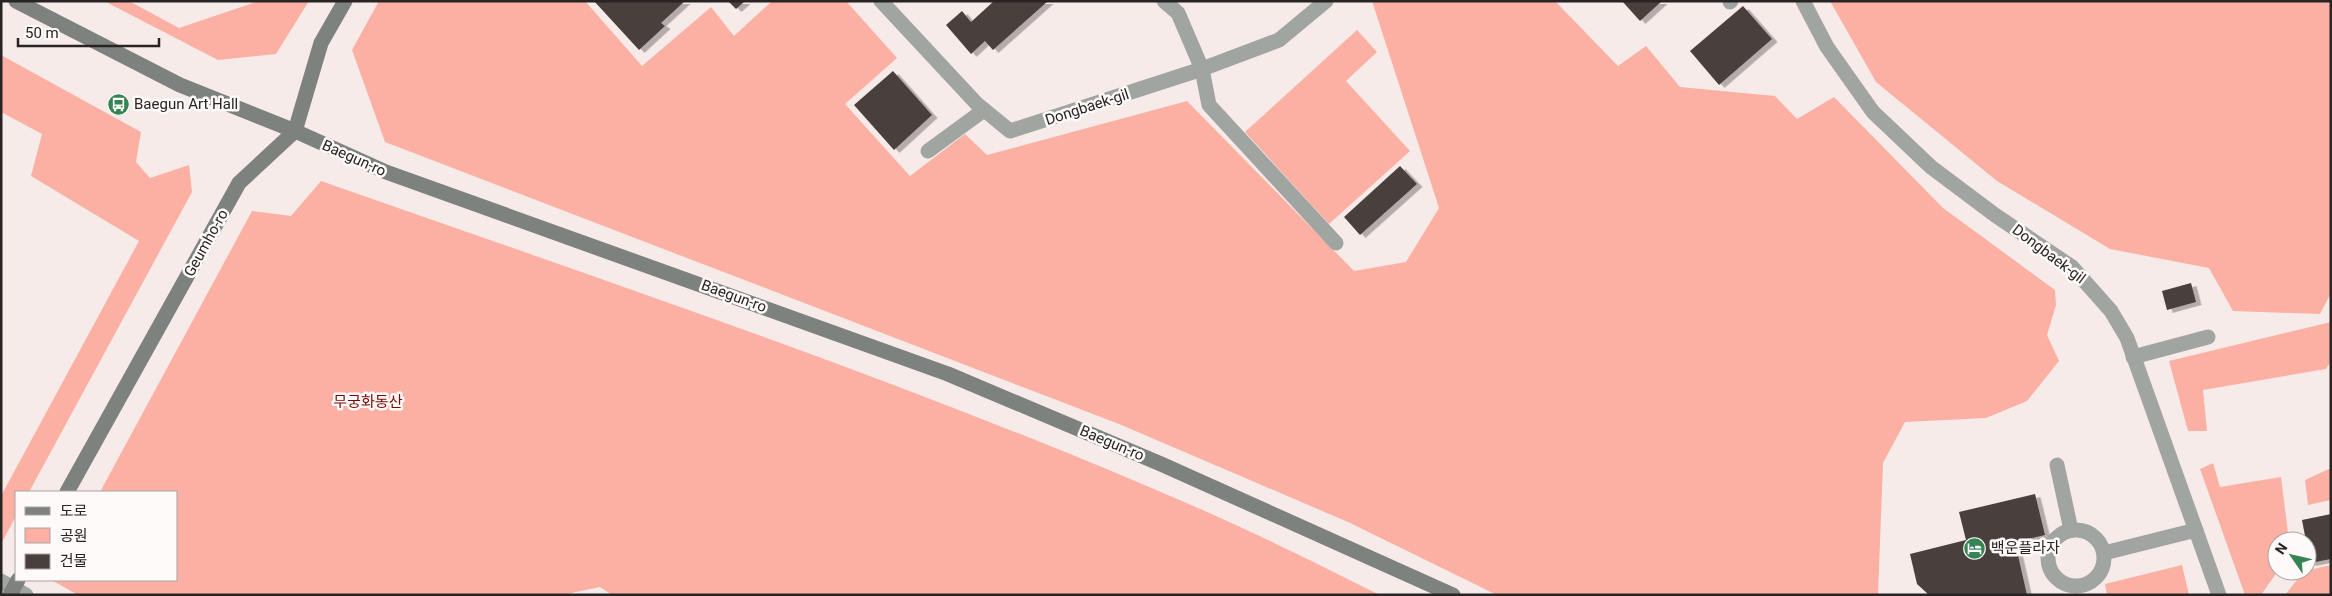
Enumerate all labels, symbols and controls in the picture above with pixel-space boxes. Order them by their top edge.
scale bar [18,15,159,47]
text: 50 m [25,24,59,42]
street label: Dongbaek-gil [1043,85,1131,129]
bus stop icon: Baegun Art Hall [106,92,130,116]
place label: Baegun Art Hall [134,95,238,113]
street label: Baegun-ro [319,136,389,180]
street label: Geumho-ro [180,206,232,280]
street label: Dongbaek-gil [2009,221,2089,287]
street label: Baegun-ro [699,276,769,316]
park label: 무궁화동산 [333,393,403,411]
street label: Baegun-ro [1077,421,1147,465]
legend [15,491,178,581]
text: 도로 [60,502,88,520]
text: 공원 [60,527,88,545]
north arrow [2267,531,2317,581]
hotel icon: 백운플라자 [1963,536,1987,560]
place label: 백운플라자 [1991,539,2060,557]
text: N [2272,540,2291,557]
text: 건물 [60,552,88,570]

